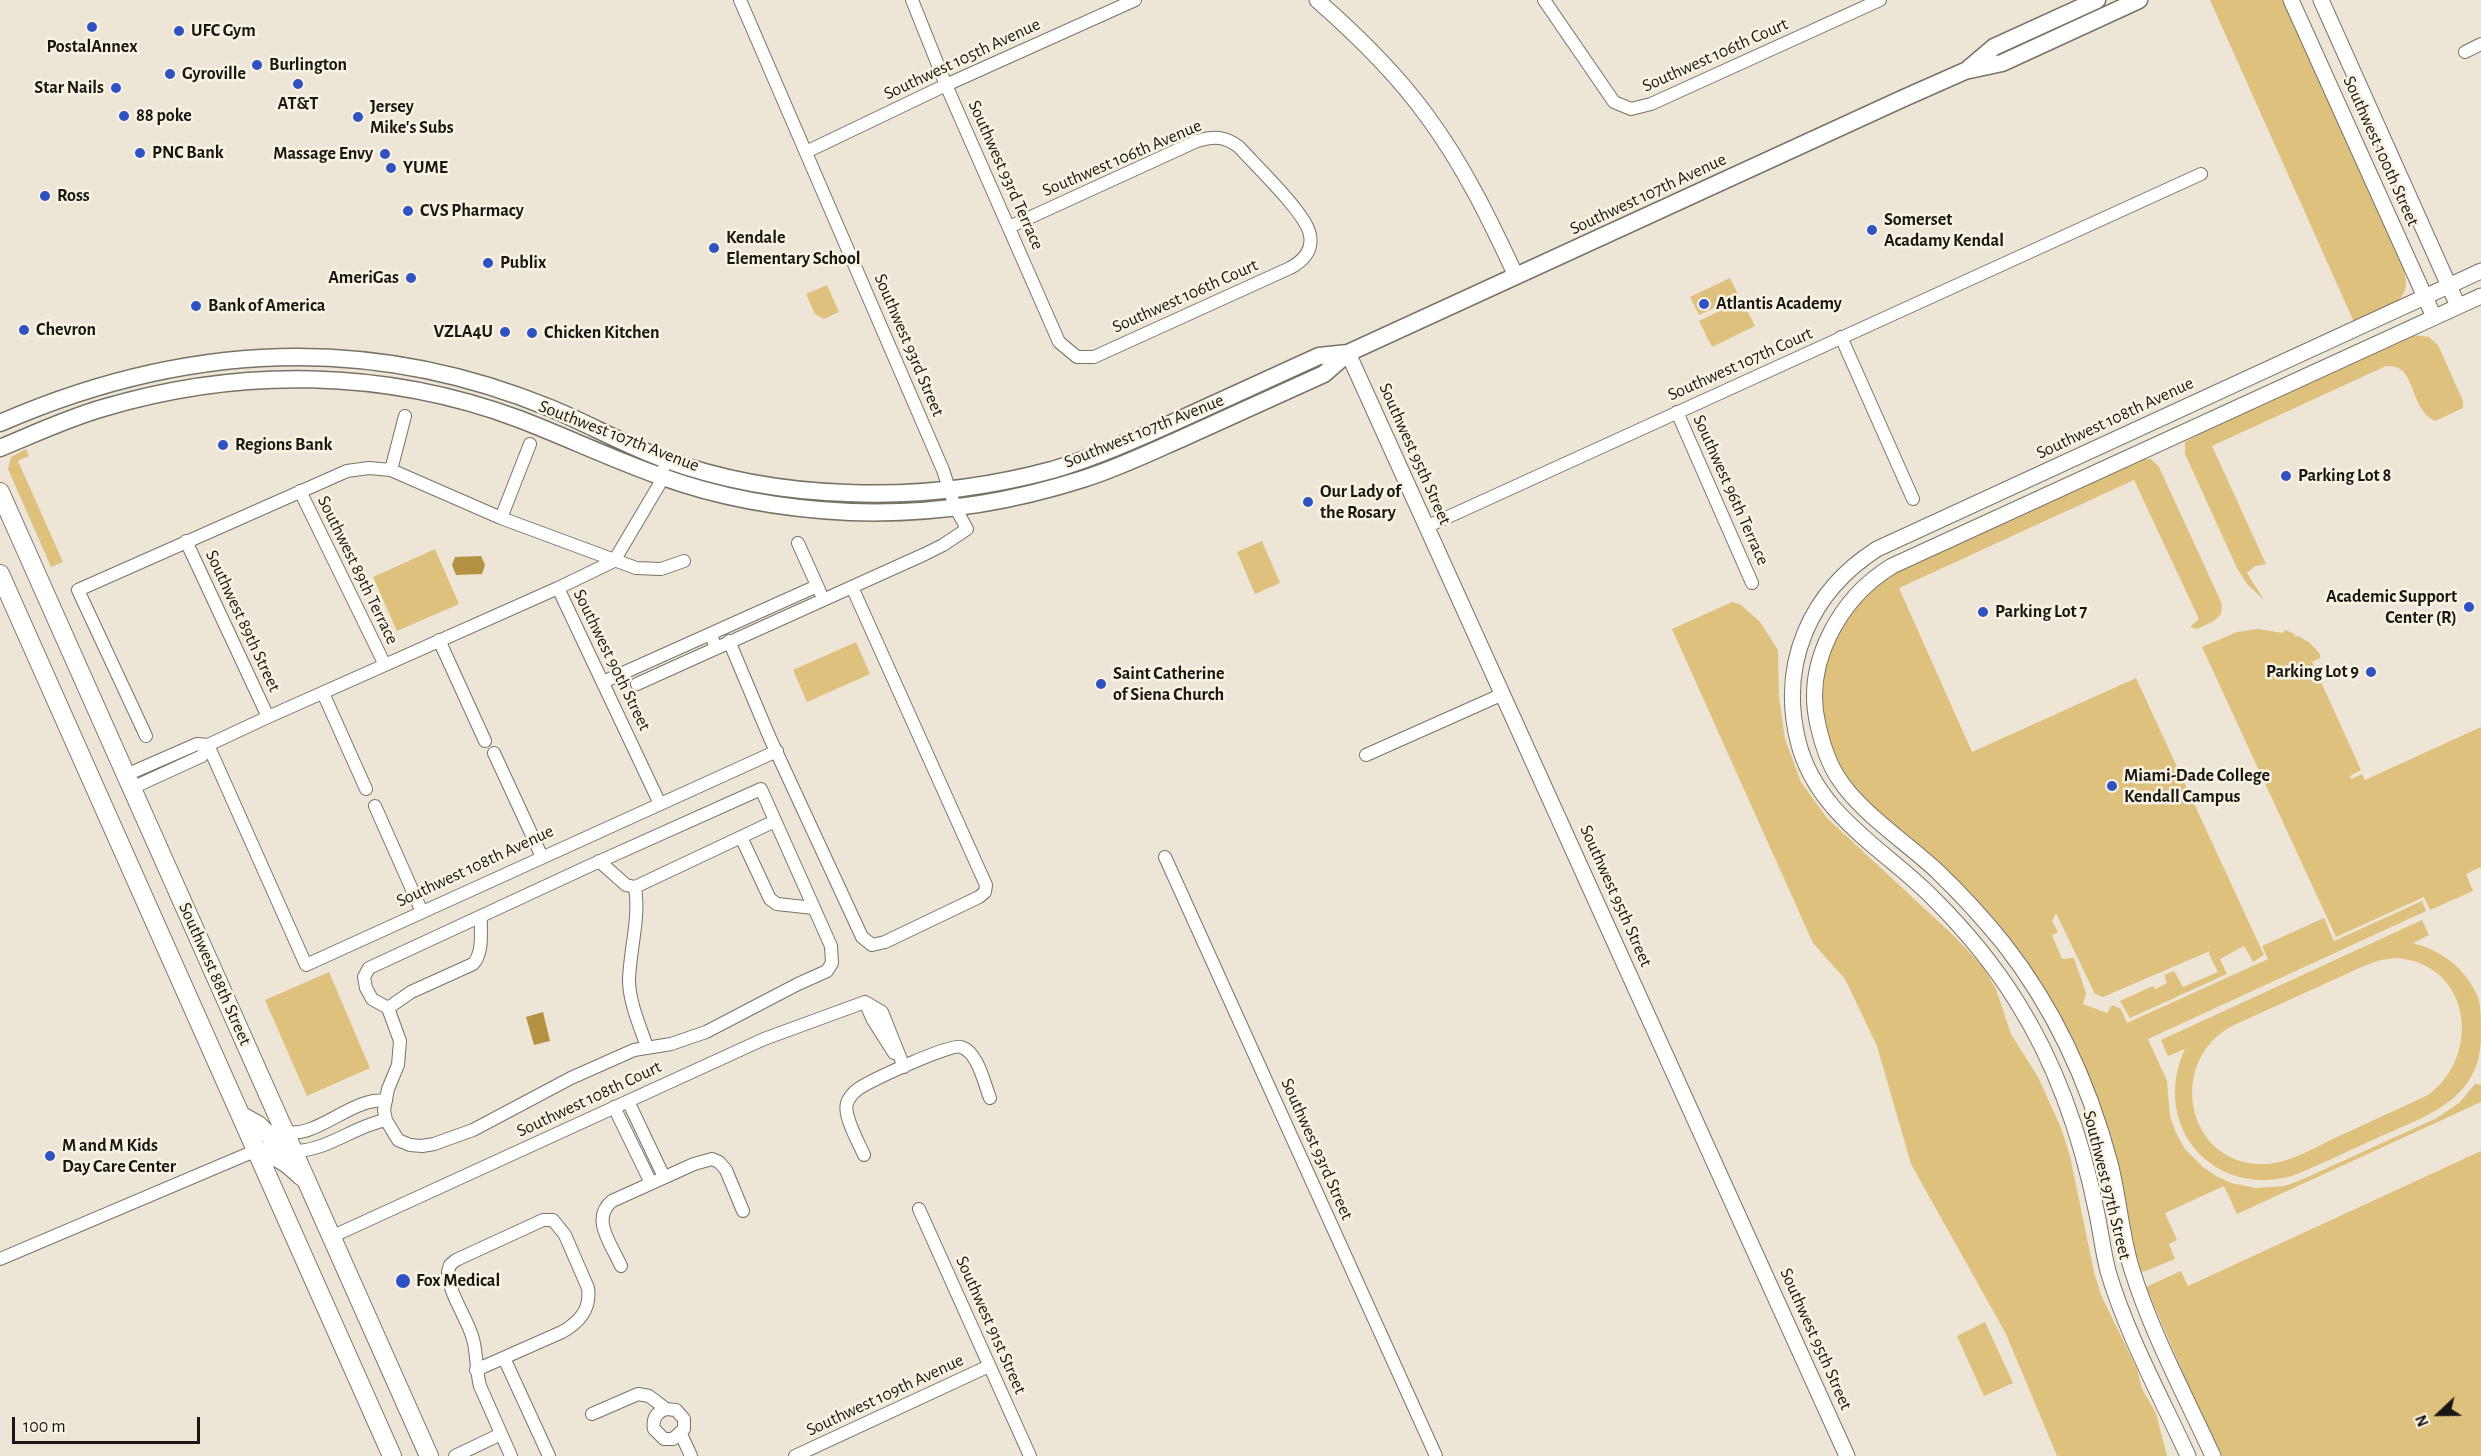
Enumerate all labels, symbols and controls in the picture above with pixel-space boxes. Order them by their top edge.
street label: Southwest 105th Avenue [880,13,1044,105]
street label: Southwest 106th Court [1639,13,1791,97]
marker: PostalAnnex [85,20,99,34]
place label: UFC Gym [191,20,256,42]
marker: UFC Gym [172,24,186,38]
place label: PostalAnnex [46,36,138,58]
place label: Burlington [269,54,347,76]
marker: Burlington [250,58,264,72]
place label: Gyroville [182,63,246,85]
marker: Gyroville [163,67,177,81]
street label: Southwest 100th Street [2338,73,2424,229]
place label: Star Nails [34,77,104,99]
marker: AT&T [291,77,305,91]
marker: Star Nails [109,81,123,95]
place label: AT&T [278,93,318,115]
place label: Jersey Mike's Subs [370,96,454,138]
street label: Southwest 93rd Terrace [963,97,1049,253]
place label: 88 poke [136,105,192,127]
marker: 88 poke [117,109,131,123]
marker: Jersey Mike's Subs [351,110,365,124]
street label: Southwest 106th Avenue [1039,115,1205,201]
place label: PNC Bank [152,142,224,164]
place label: Massage Envy [273,143,373,165]
marker: PNC Bank [133,146,147,160]
marker: Massage Envy [378,147,392,161]
street label: Southwest 107th Avenue [1566,148,1730,240]
place label: YUME [403,157,448,179]
marker: YUME [384,161,398,175]
place label: Ross [57,185,90,207]
marker: Ross [38,189,52,203]
place label: CVS Pharmacy [420,200,524,222]
marker: CVS Pharmacy [401,204,415,218]
place label: Somerset Acadamy Kendal [1884,209,2004,252]
marker: Somerset Acadamy Kendal [1865,223,1879,237]
place label: Kendale Elementary School [726,227,861,270]
marker: Kendale Elementary School [707,241,721,255]
place label: Publix [500,252,546,274]
street label: Southwest 106th Court [1109,254,1261,338]
marker: Publix [481,256,495,270]
place label: AmeriGas [328,267,399,289]
street label: Southwest 93rd Street [869,270,949,420]
marker: AmeriGas [404,271,418,285]
place label: Atlantis Academy [1716,293,1842,315]
place label: Bank of America [208,295,325,317]
marker: Atlantis Academy [1697,297,1711,311]
marker: Bank of America [189,299,203,313]
place label: Chevron [36,319,96,341]
place label: VZLA4U [433,321,493,343]
place label: Chicken Kitchen [544,322,660,344]
street label: Southwest 107th Court [1664,322,1816,406]
marker: Chevron [17,323,31,337]
marker: VZLA4U [498,325,512,339]
marker: Chicken Kitchen [525,326,539,340]
street label: Southwest 108th Avenue [2033,372,2197,464]
street label: Southwest 95th Street [1374,380,1456,528]
street label: Southwest 107th Avenue [1061,389,1227,473]
street label: Southwest 107th Avenue [536,395,702,477]
street label: Southwest 96th Terrace [1688,411,1774,569]
place label: Regions Bank [235,434,332,456]
marker: Regions Bank [216,438,230,452]
place label: Parking Lot 8 [2298,465,2391,487]
marker: Parking Lot 8 [2279,469,2293,483]
place label: Our Lady of the Rosary [1320,481,1401,524]
street label: Southwest 89th Terrace [313,492,403,648]
marker: Our Lady of the Rosary [1301,495,1315,509]
street label: Southwest 89th Street [201,547,285,695]
street label: Southwest 90th Street [568,586,656,734]
place label: Academic Support Center (R) [2326,586,2457,628]
marker: Academic Support Center (R) [2462,600,2476,614]
place label: Parking Lot 7 [1995,601,2087,623]
marker: Parking Lot 7 [1976,605,1990,619]
place label: Parking Lot 9 [2266,661,2359,683]
place label: Saint Catherine of Siena Church [1113,663,1224,706]
marker: Parking Lot 9 [2364,665,2378,679]
marker: Saint Catherine of Siena Church [1094,677,1108,691]
place label: Miami-Dade College Kendall Campus [2124,765,2270,808]
marker: Miami-Dade College Kendall Campus [2105,779,2119,793]
street label: Southwest 108th Avenue [393,820,557,912]
street label: Southwest 95th Street [1575,822,1657,970]
street label: Southwest 88th Street [174,899,256,1049]
street label: Southwest 108th Court [513,1056,665,1142]
street label: Southwest 93rd Street [1276,1075,1358,1223]
street label: Southwest 97th Street [2078,1108,2136,1262]
place label: M and M Kids Day Care Center [62,1135,176,1178]
marker: M and M Kids Day Care Center [43,1149,57,1163]
street label: Southwest 91st Street [951,1253,1031,1397]
street label: Southwest 95th Street [1775,1265,1857,1413]
place label: Fox Medical [416,1270,500,1292]
marker: Fox Medical [394,1272,412,1290]
street label: Southwest 109th Avenue [803,1349,967,1441]
north arrow [2409,1384,2469,1444]
scale bar [15,1405,202,1443]
text: N [2413,1413,2432,1429]
text: 100 m [23,1418,66,1436]

